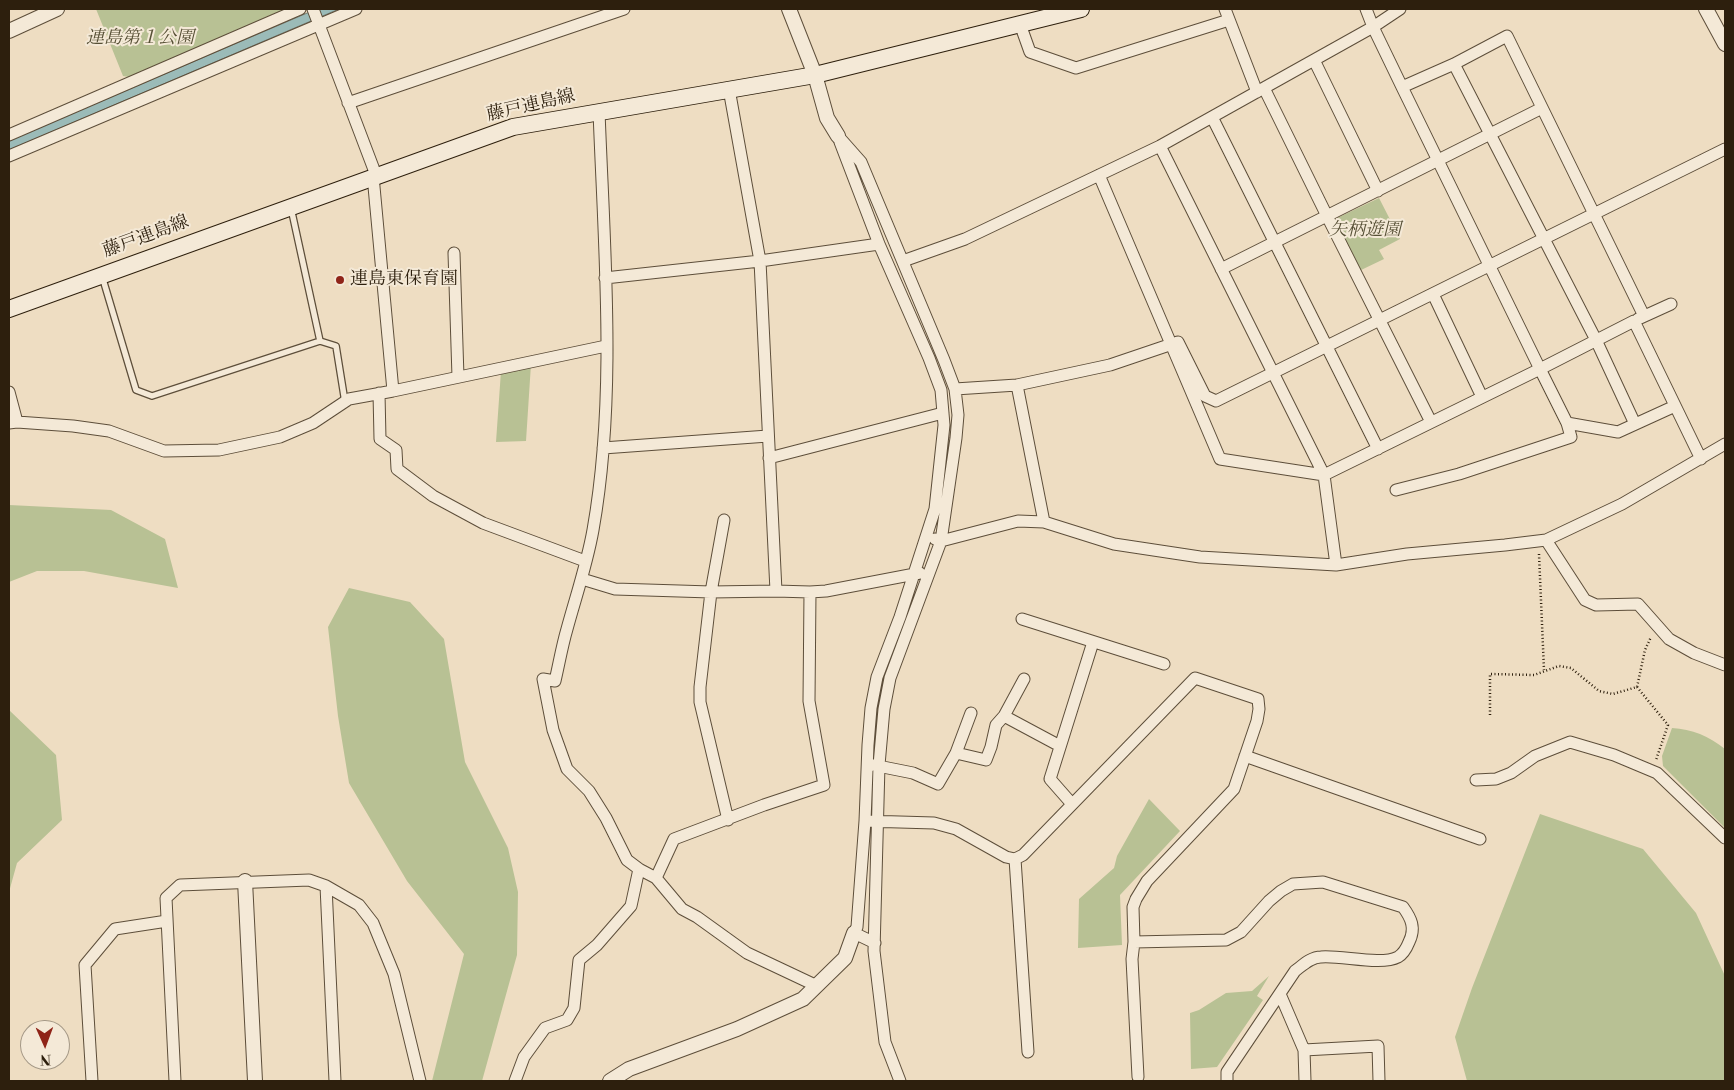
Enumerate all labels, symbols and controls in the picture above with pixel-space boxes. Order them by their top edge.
park label: 連島第１公園 [86,28,194,50]
street label: 藤戸連島線 [485,85,577,127]
street label: 藤戸連島線 [100,211,192,263]
park label: 矢柄遊園 [1329,220,1401,242]
place label: 連島東保育園 [350,269,458,291]
marker: 連島東保育園 [334,274,346,286]
north arrow [20,1020,70,1070]
text: N [40,1050,51,1068]

